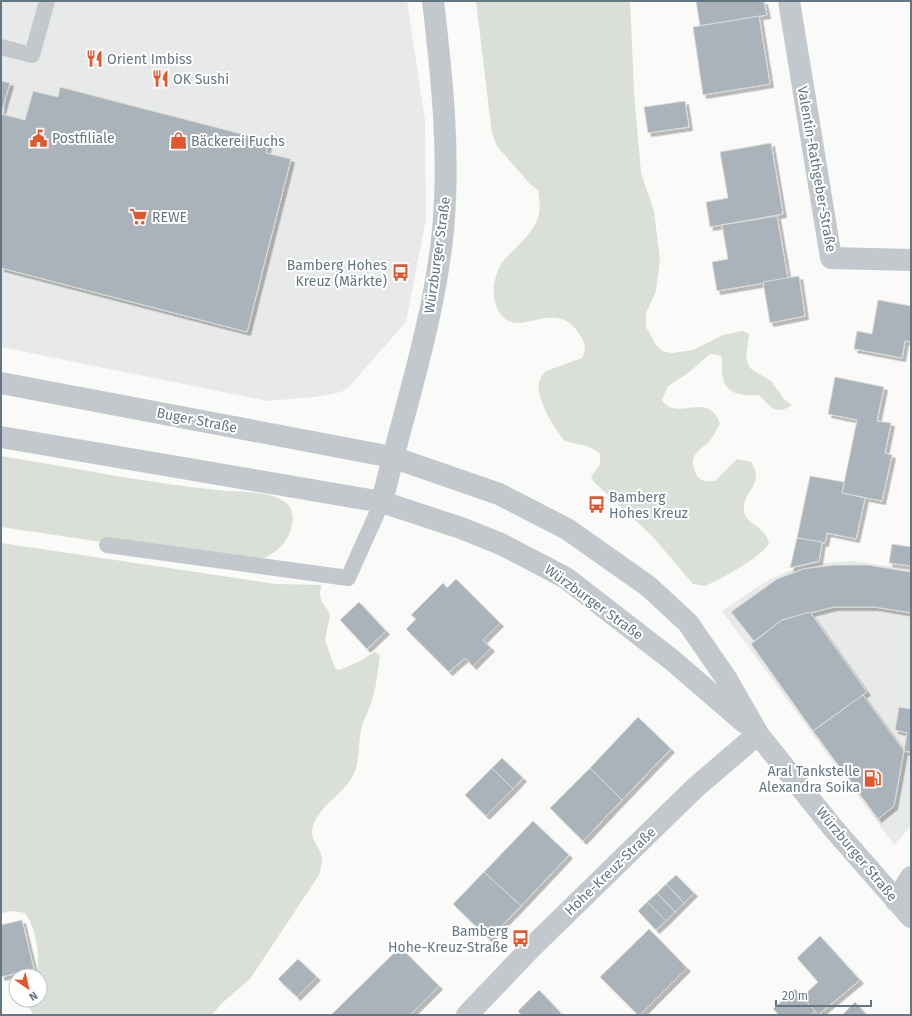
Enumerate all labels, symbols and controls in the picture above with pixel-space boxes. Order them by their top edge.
restaurant icon: Orient Imbiss [84,49,104,69]
place label: Orient Imbiss [107,51,192,68]
restaurant icon: OK Sushi [150,69,170,89]
place label: OK Sushi [173,71,229,88]
street label: Valentin-Rathgeber-Straße [794,85,840,253]
public building icon: Postfiliale [29,128,49,148]
place label: Postfiliale [52,130,115,147]
shop icon: Bäckerei Fuchs [168,131,188,151]
place label: Bäckerei Fuchs [191,133,285,150]
street label: Würzburger Straße [421,196,454,314]
supermarket icon: REWE [129,207,149,227]
place label: REWE [152,209,187,226]
place label: Bamberg Hohes Kreuz (Märkte) [287,257,387,290]
bus stop icon: Bamberg Hohes Kreuz (Märkte) [390,263,410,283]
street label: Buger Straße [155,404,239,437]
place label: Bamberg Hohes Kreuz [609,489,688,522]
bus stop icon: Bamberg Hohes Kreuz [586,495,606,515]
street label: Würzburger Straße [541,561,646,644]
place label: Aral Tankstelle Alexandra Soika [759,763,860,796]
fuel station icon: Aral Tankstelle Alexandra Soika [863,769,883,789]
street label: Würzburger Straße [812,804,901,905]
street label: Hohe-Kreuz-Straße [561,824,659,919]
place label: Bamberg Hohe-Kreuz-Straße [388,923,509,956]
bus stop icon: Bamberg Hohe-Kreuz-Straße [511,929,531,949]
north arrow [8,968,48,1008]
scale bar [776,982,871,1008]
text: N [27,988,40,1003]
text: 20 m [782,989,808,1003]

